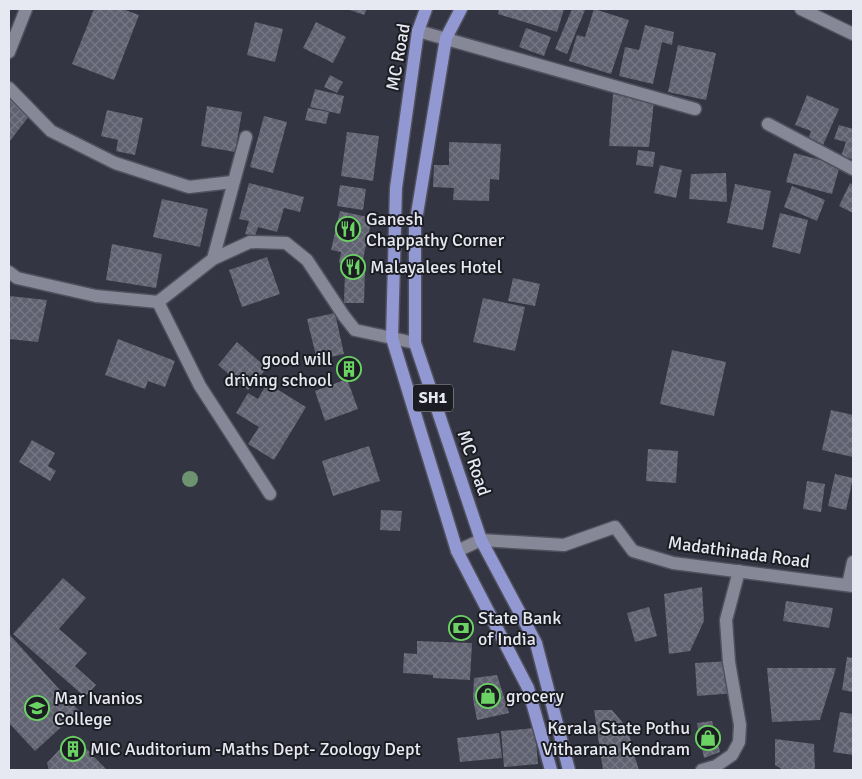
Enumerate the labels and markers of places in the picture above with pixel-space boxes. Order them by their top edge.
place label: Ganesh Chappathy Corner [366,208,505,251]
restaurant icon: Ganesh Chappathy Corner [335,216,361,242]
restaurant icon: Malayalees Hotel [340,254,366,280]
place label: Malayalees Hotel [370,256,502,278]
place label: good will driving school [225,348,332,391]
building icon: good will driving school [336,356,362,382]
place label: State Bank of India [478,607,561,650]
bank icon: State Bank of India [448,615,474,641]
shop icon: grocery [475,683,501,709]
place label: grocery [506,685,565,707]
place label: Mar Ivanios College [54,687,143,730]
school or university icon: Mar Ivanios College [24,695,50,721]
place label: Kerala State Pothu Vitharana Kendram [542,717,690,760]
shop icon: Kerala State Pothu Vitharana Kendram [695,725,721,751]
building icon: MIC Auditorium -Maths Dept- Zoology Dept [60,736,86,762]
place label: MIC Auditorium -Maths Dept- Zoology Dept [90,738,421,760]

